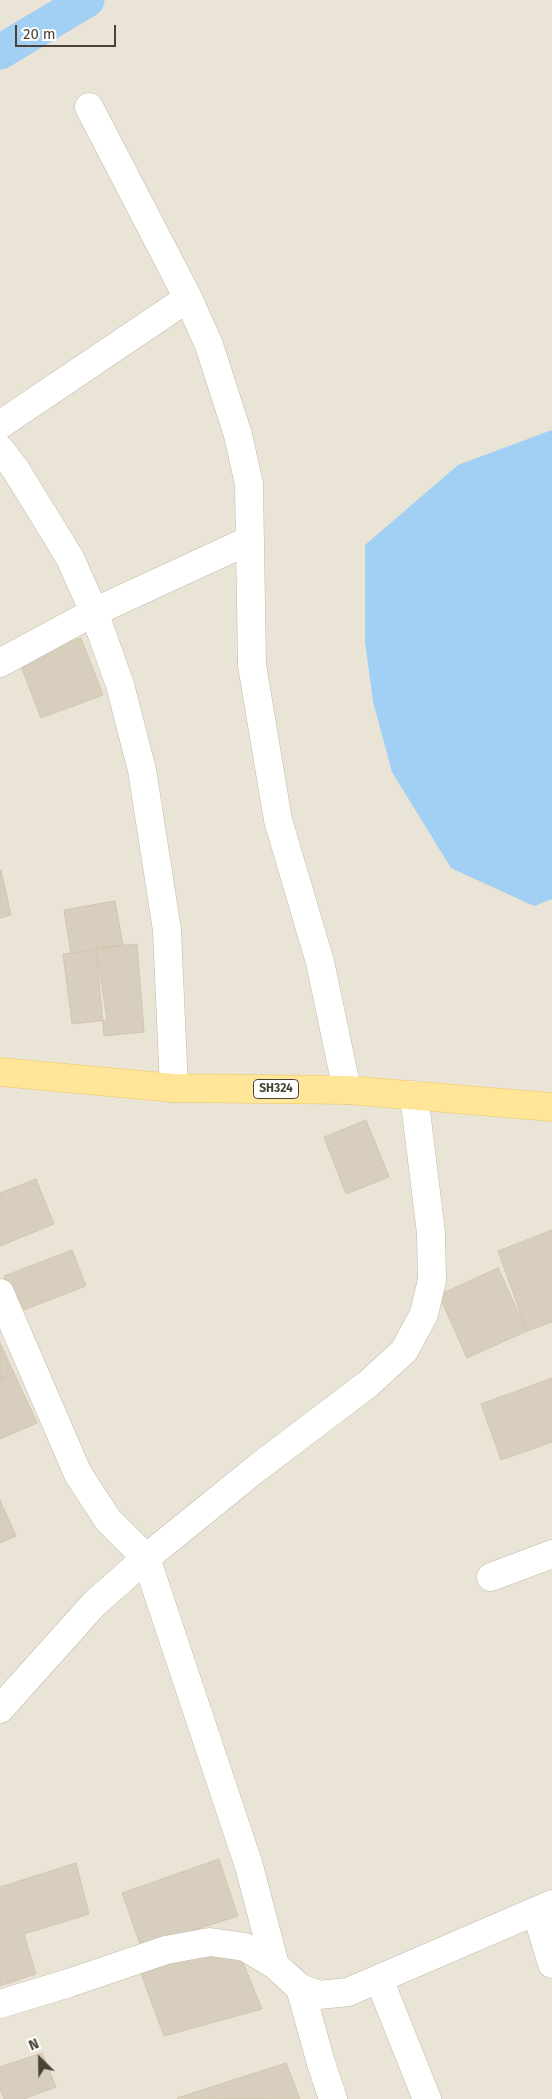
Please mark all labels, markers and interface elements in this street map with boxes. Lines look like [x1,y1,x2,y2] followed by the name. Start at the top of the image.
[18,15,119,47] scale bar
[23,25,56,43] text: 20 m
[254,1080,298,1098] road number: SH324
[15,2034,65,2084] north arrow
[26,2035,42,2054] text: N

